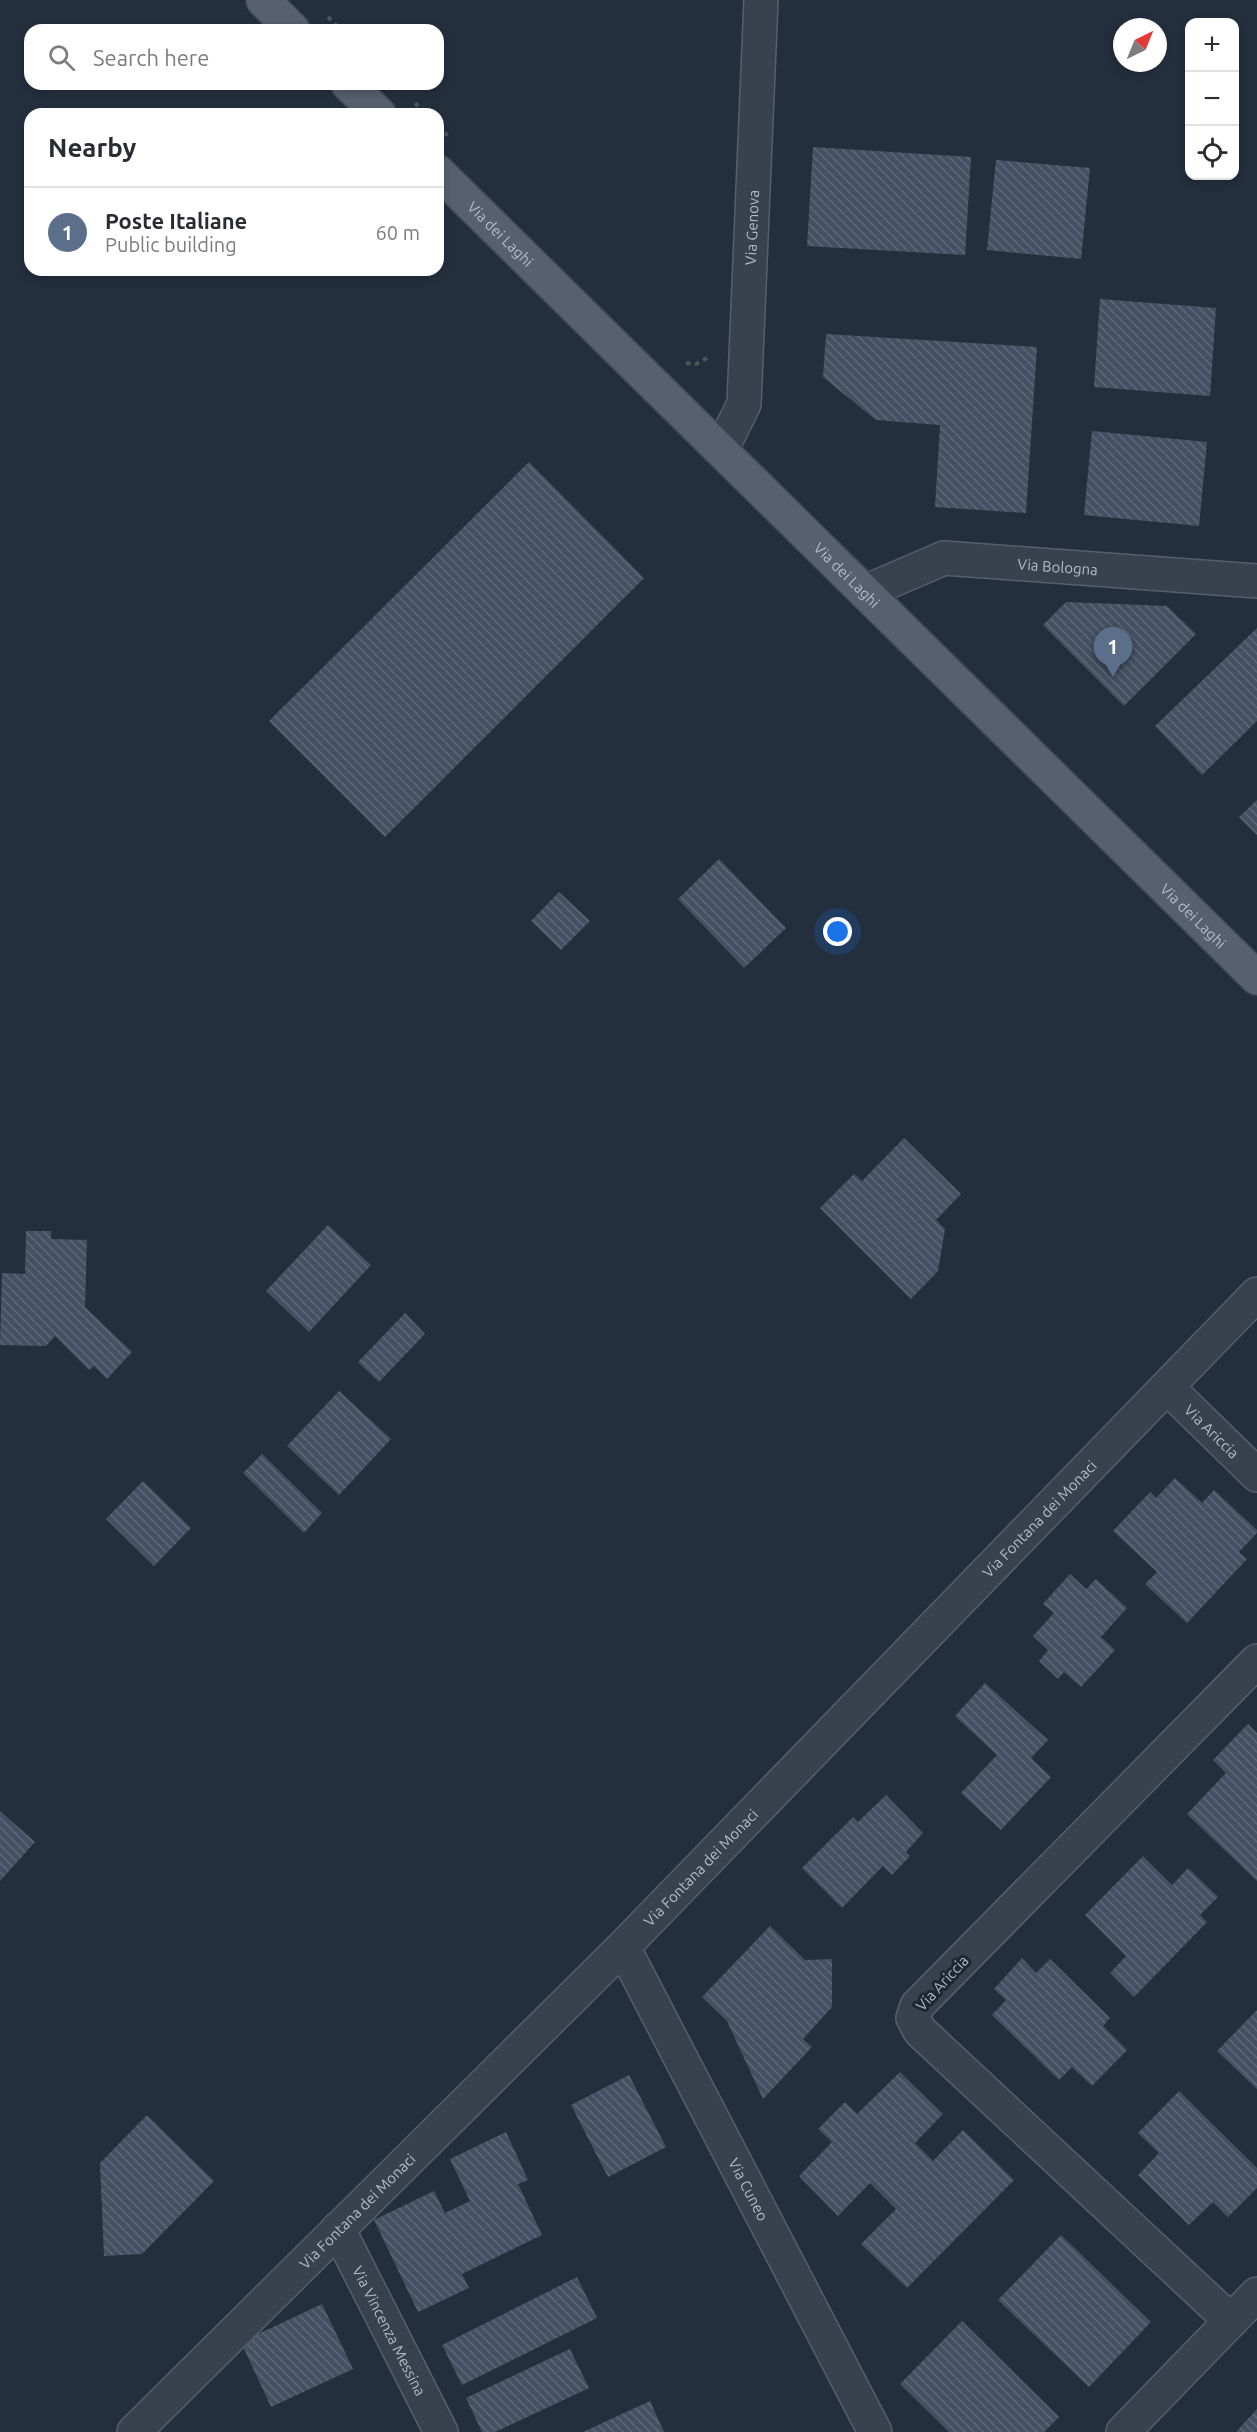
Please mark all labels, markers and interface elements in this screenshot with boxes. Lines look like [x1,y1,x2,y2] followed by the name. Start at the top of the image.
[1113,18,1167,72] north arrow
[1185,18,1239,180] map controls
[1185,18,1239,72] button: +
[24,24,444,90] search box
[45,41,78,74] icon: search
[93,45,209,70] text: Search here
[1185,72,1239,126] button: −
[1185,126,1239,180] button: locate
[48,133,136,162] text: Nearby
[741,190,762,266] street label: Via Genova
[464,198,537,270] street label: Via dei Laghi
[105,208,247,233] text: Poste Italiane
[62,221,73,244] text: 1
[376,221,420,244] text: 60 m
[105,233,237,256] text: Public building
[811,539,883,611] street label: Via dei Laghi
[1017,555,1099,578] street label: Via Bologna
[1094,628,1132,677] pin: 1
[1157,880,1230,951] street label: Via dei Laghi
[823,917,852,946] your location
[1181,1401,1243,1461] street label: Via Ariccia
[979,1456,1100,1580] street label: Via Fontana dei Monaci
[640,1805,761,1929] street label: Via Fontana dei Monaci
[912,1952,972,2014] street label: Via Ariccia
[295,2150,418,2272] street label: Via Fontana dei Monaci
[726,2155,772,2223] street label: Via Cuneo
[350,2263,430,2398] street label: Via Vincenza Messina

